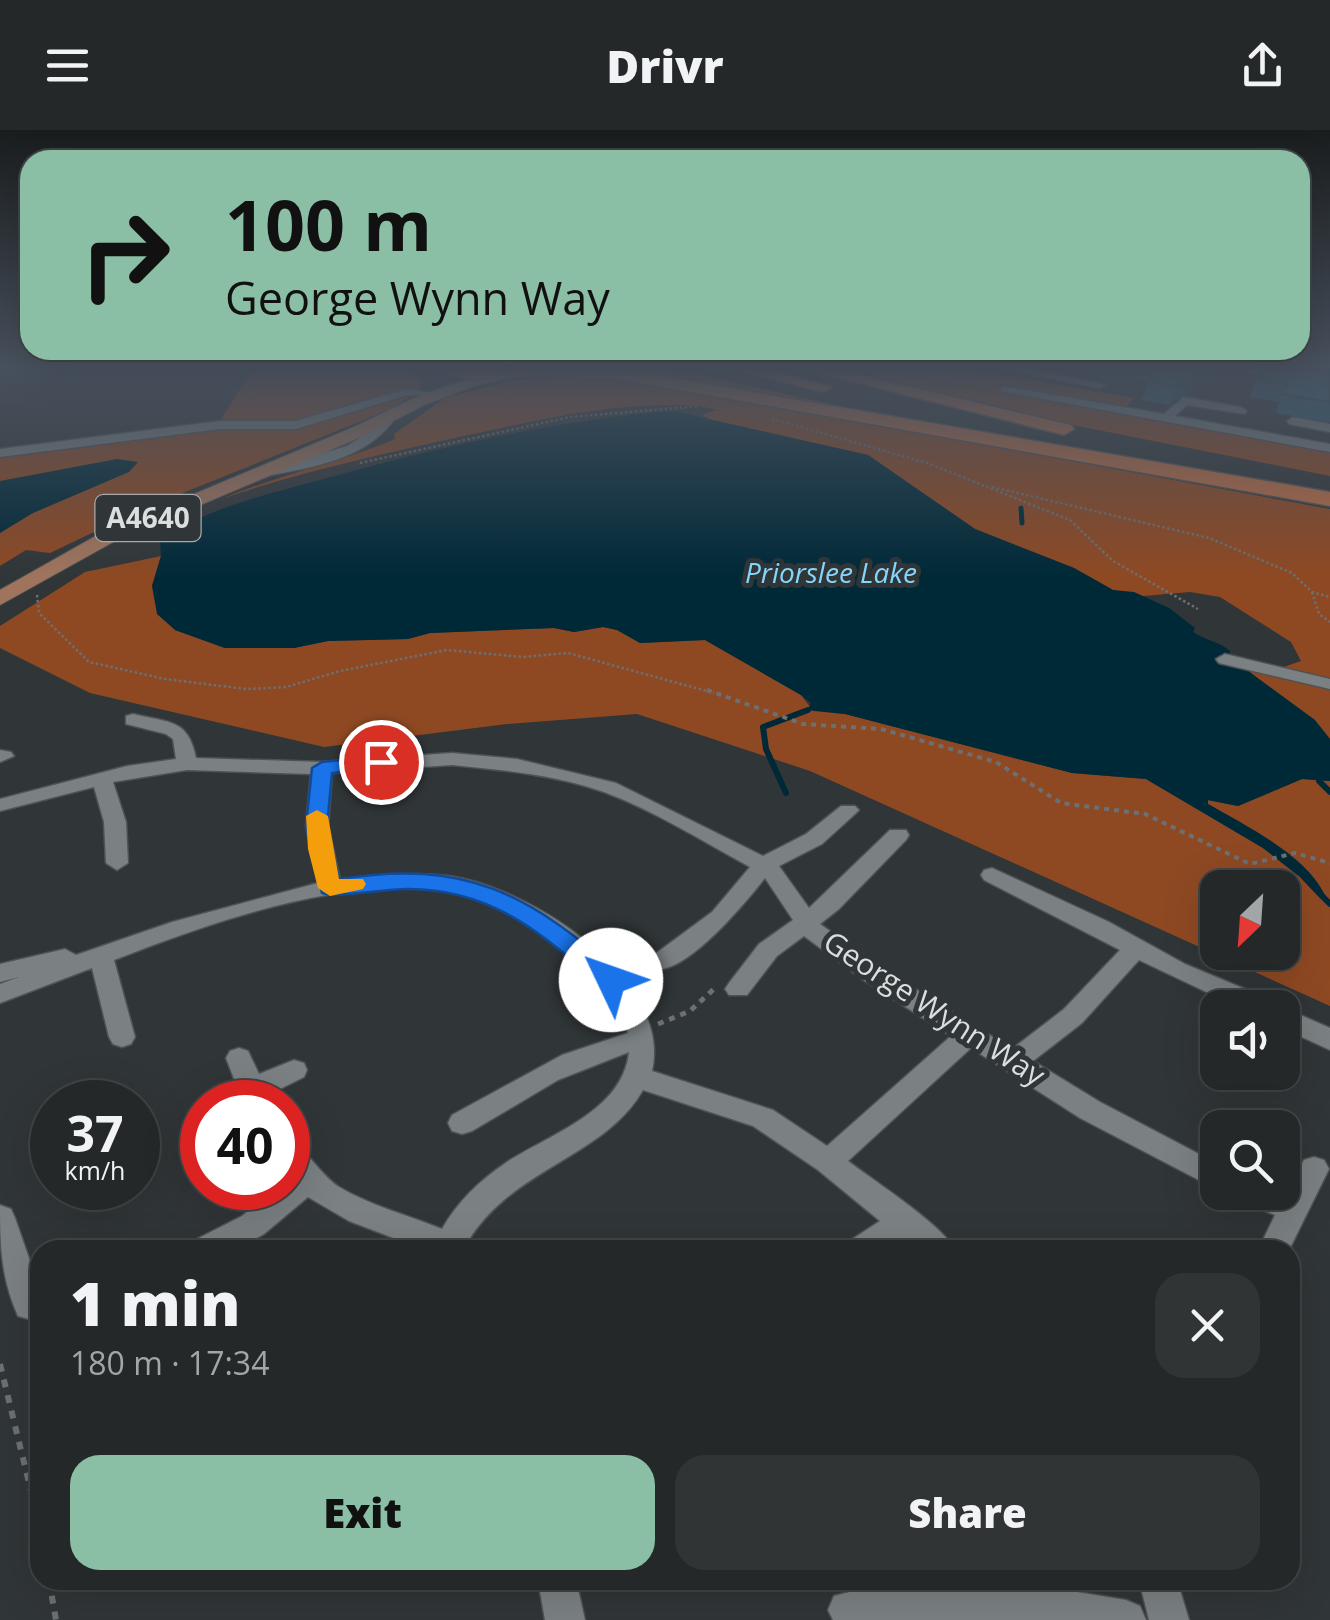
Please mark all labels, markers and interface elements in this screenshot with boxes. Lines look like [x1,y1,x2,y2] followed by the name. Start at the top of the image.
[606,35,724,96] text: Drivr
[40,38,95,93] icon: menu
[1235,38,1290,93] icon: share
[225,176,432,272] text: 100 m
[60,190,190,320] icon: right
[225,267,610,328] text: George Wynn Way
[96,495,200,541] road number: A4640
[745,553,917,591] water label: Priorslee Lake
[339,720,424,805] pin
[354,735,409,790] icon: arrive
[1200,870,1300,970] north arrow
[1200,870,1300,1210] map controls
[816,921,1054,1095] street label: George Wynn Way
[559,928,663,1032] position arrow
[1200,990,1300,1090] button: sound
[180,1080,310,1210] speed limit sign: 40
[66,1099,124,1167] text: 37
[1200,1110,1300,1210] button: search
[65,1153,125,1187] text: km/h
[70,1262,240,1344] text: 1 min
[1155,1273,1260,1378] button: close
[70,1341,269,1384] text: 180 m · 17:34
[70,1455,655,1570] button: Exit
[675,1455,1260,1570] button: Share

